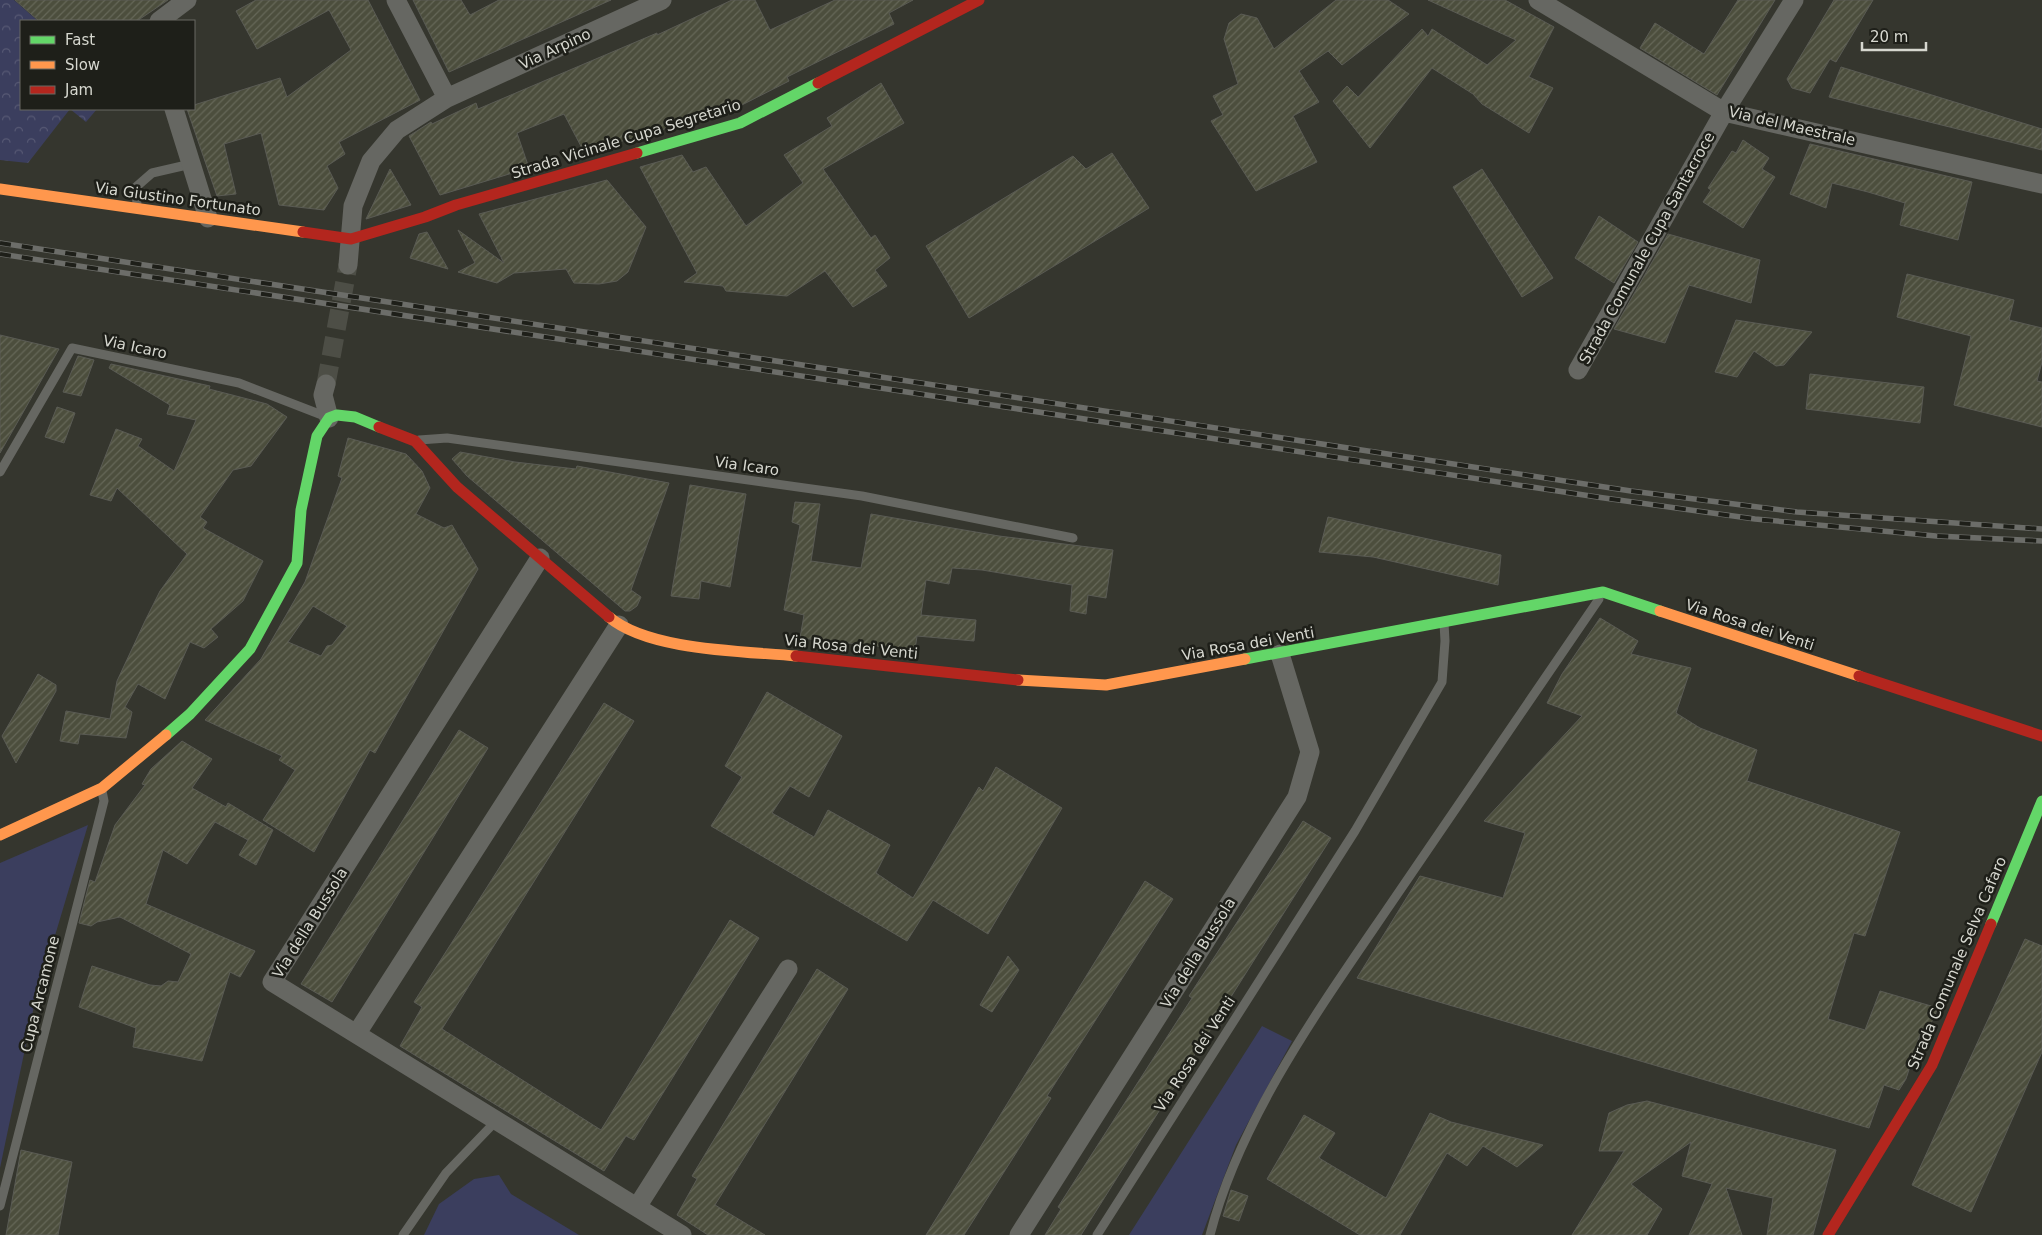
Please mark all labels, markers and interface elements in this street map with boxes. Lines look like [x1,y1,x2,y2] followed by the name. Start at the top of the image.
[20,20,195,110] legend
[1862,20,1926,52] scale bar
[516,25,594,73] street label: Via Arpino
[1870,28,1908,46] text: 20 m
[65,31,95,49] text: Fast
[65,56,100,74] text: Slow
[64,81,93,99] text: Jam
[509,95,743,183] street label: Strada Vicinale Cupa Segretario
[1727,103,1857,149] street label: Via del Maestrale
[1576,129,1718,367] street label: Strada Comunale Cupa Santacroce
[94,178,262,220] street label: Via Giustino Fortunato
[101,331,169,363] street label: Via Icaro
[714,453,780,479] street label: Via Icaro
[1683,596,1817,654] street label: Via Rosa dei Venti
[1180,623,1316,665] street label: Via Rosa dei Venti
[783,631,919,663] street label: Via Rosa dei Venti
[1904,854,2010,1072] street label: Strada Comunale Selva Cafaro
[269,864,351,982] street label: Via della Bussola
[1157,894,1239,1012] street label: Via della Bussola
[17,934,63,1054] street label: Cupa Arcamone
[1151,993,1239,1115] street label: Via Rosa dei Venti

